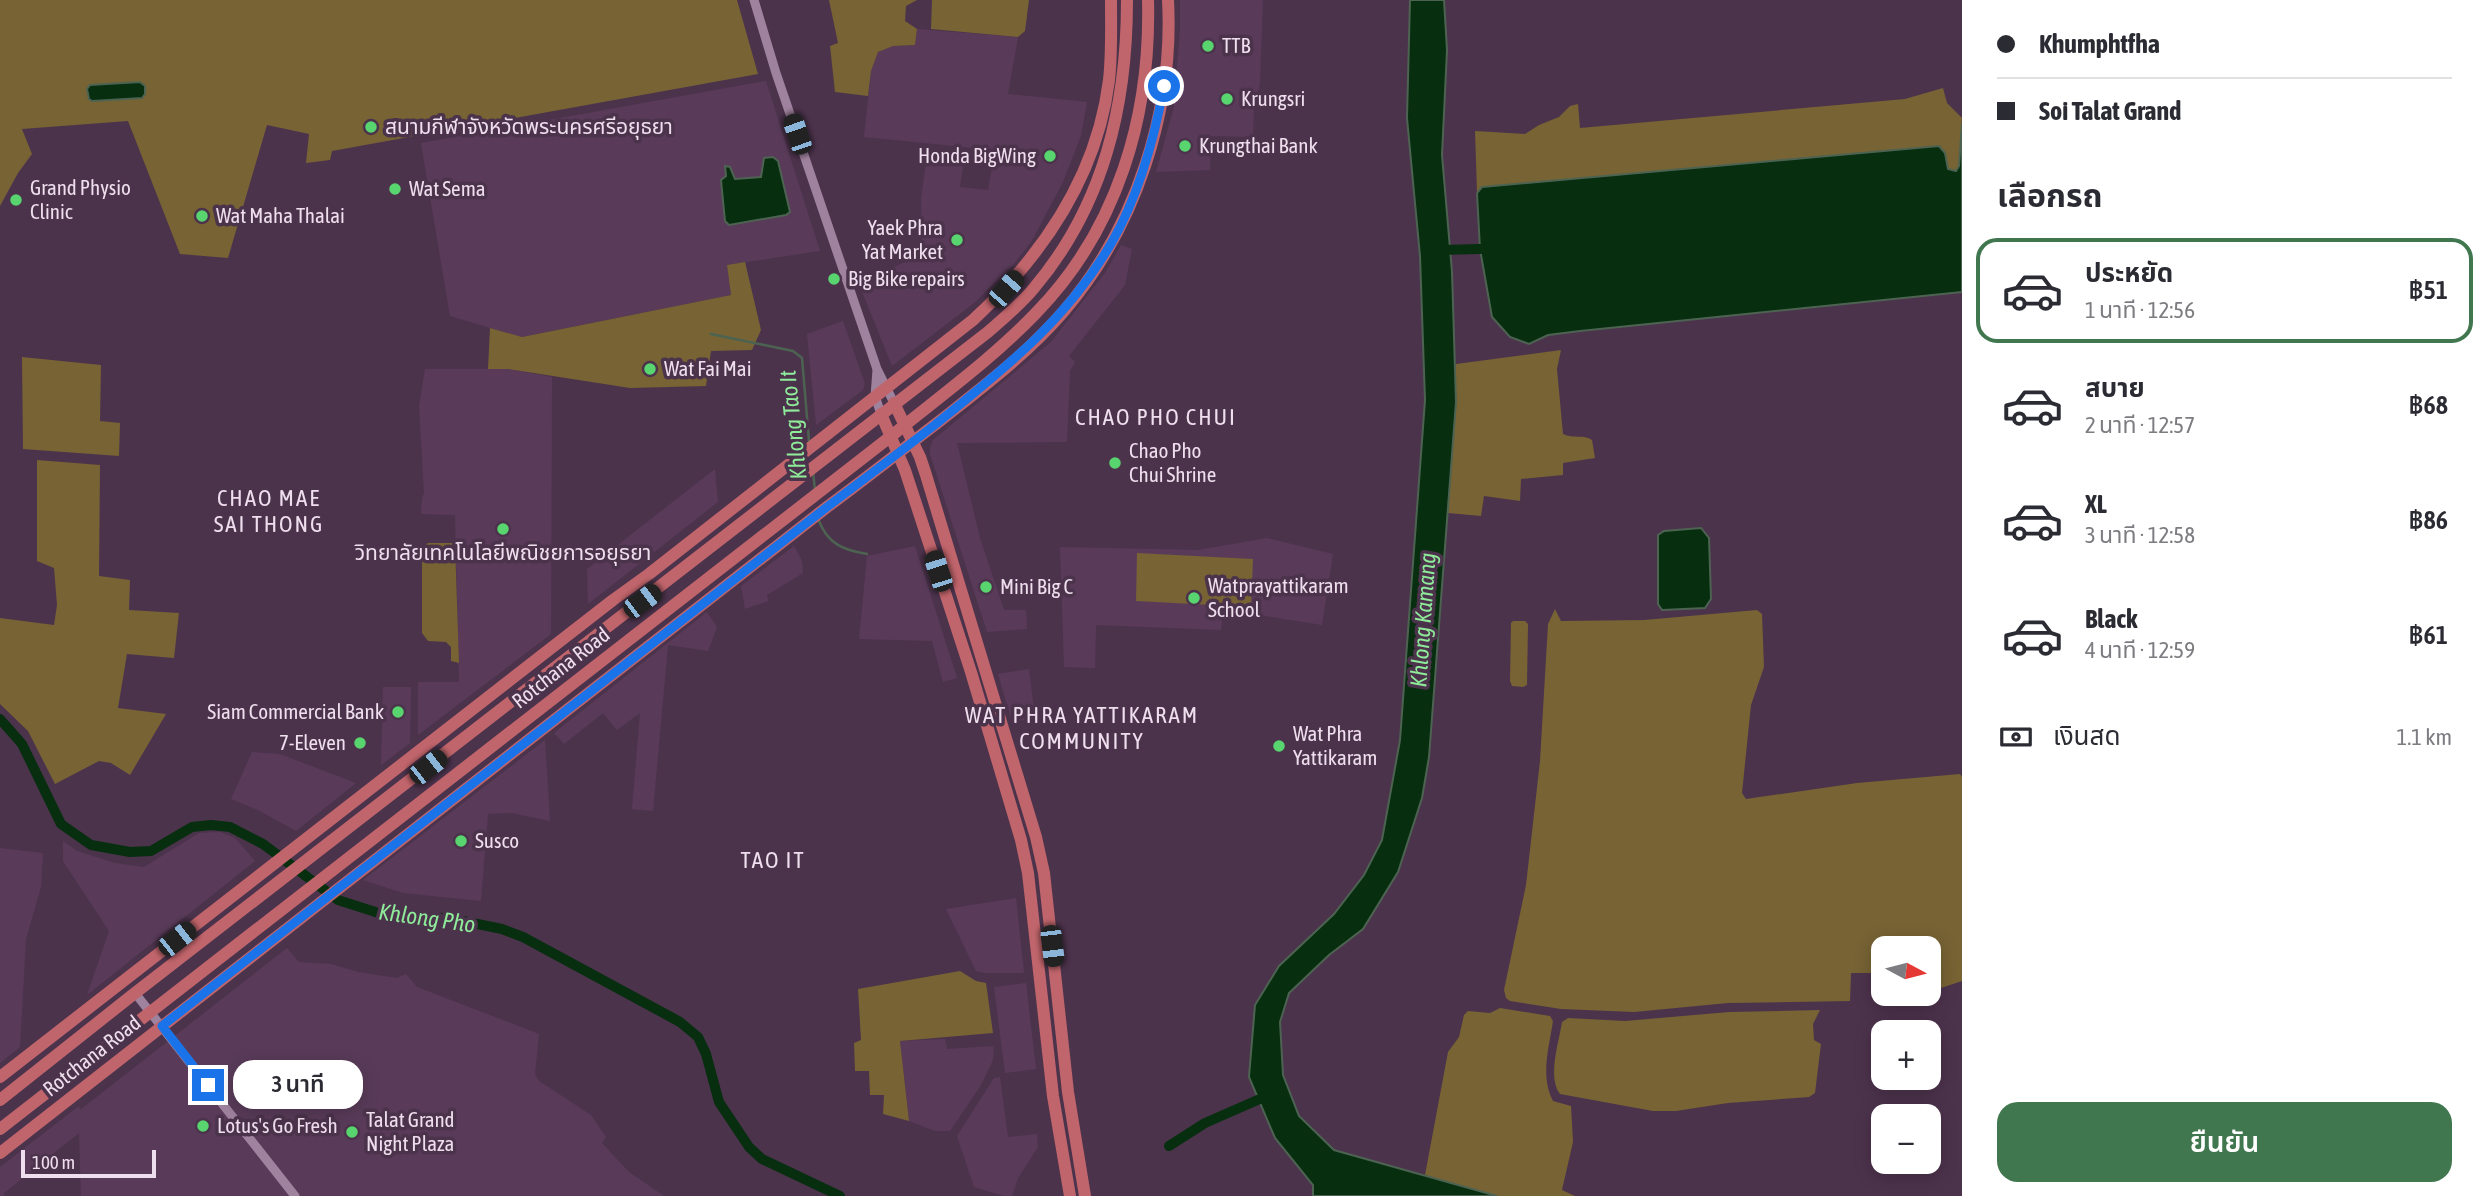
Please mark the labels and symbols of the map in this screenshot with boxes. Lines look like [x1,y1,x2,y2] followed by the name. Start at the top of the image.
[1222,33,1250,57] place label: TTB
[1200,38,1216,54] marker: TTB
[1148,70,1180,102] route start
[1241,86,1305,110] place label: Krungsri
[1219,91,1235,107] marker: Krungsri
[781,111,814,157] car
[385,114,673,140] place label: สนามกีฬาจังหวัดพระนครศรีอยุธยา
[363,119,379,135] marker: สนามกีฬาจังหวัดพระนครศรีอยุธยา
[1199,133,1318,157] place label: Krungthai Bank
[1177,138,1193,154] marker: Krungthai Bank
[918,143,1036,167] place label: Honda BigWing
[1042,148,1058,164] marker: Honda BigWing
[30,175,131,223] place label: Grand Physio Clinic
[409,176,486,200] place label: Wat Sema
[387,181,403,197] marker: Wat Sema
[8,192,24,208] marker: Grand Physio Clinic
[216,203,345,227] place label: Wat Maha Thalai
[194,208,210,224] marker: Wat Maha Thalai
[862,215,943,263] place label: Yaek Phra Yat Market
[949,232,965,248] marker: Yaek Phra Yat Market
[848,266,965,290] place label: Big Bike repairs
[985,266,1028,312] car
[826,271,842,287] marker: Big Bike repairs
[664,356,751,380] place label: Wat Fai Mai
[642,361,658,377] marker: Wat Fai Mai
[774,369,812,481] water label: Khlong Tao It
[1075,404,1237,430] district label: CHAO PHO CHUI
[1129,438,1216,486] place label: Chao Pho Chui Shrine
[1107,455,1123,471] marker: Chao Pho Chui Shrine
[214,485,324,537] district label: CHAO MAE SAI THONG
[495,521,511,537] marker: วิทยาลัยเทคโนโลยีพณิชยการอยุธยา
[354,540,651,566] place label: วิทยาลัยเทคโนโลยีพณิชยการอยุธยา
[922,548,955,594] car
[1405,552,1441,688] water label: Khlong Kamang
[1208,573,1349,621] place label: Watprayattikaram School
[1000,574,1073,598] place label: Mini Big C
[978,579,994,595] marker: Mini Big C
[619,580,666,622] car
[1186,590,1202,606] marker: Watprayattikaram School
[507,622,614,713] street label: Rotchana Road
[207,699,384,723] place label: Siam Commercial Bank
[965,702,1199,754] district label: WAT PHRA YATTIKARAM COMMUNITY
[390,704,406,720] marker: Siam Commercial Bank
[1293,721,1377,769] place label: Wat Phra Yattikaram
[279,730,346,754] place label: 7-Eleven
[352,735,368,751] marker: 7-Eleven
[1271,738,1287,754] marker: Wat Phra Yattikaram
[405,746,452,788] car
[475,828,519,852] place label: Susco
[453,833,469,849] marker: Susco
[741,847,806,873] district label: TAO IT
[377,898,477,938] water label: Khlong Pho
[154,918,201,960] car
[1040,924,1065,968] car
[1871,936,1941,1006] north arrow
[38,1010,145,1101] street label: Rotchana Road
[232,1060,362,1110] callout: 3 นาที
[192,1069,224,1101] route end
[366,1107,455,1155] place label: Talat Grand Night Plaza
[217,1113,338,1137] place label: Lotus's Go Fresh
[195,1118,211,1134] marker: Lotus's Go Fresh
[344,1124,360,1140] marker: Talat Grand Night Plaza
[21,1147,156,1179] scale bar

